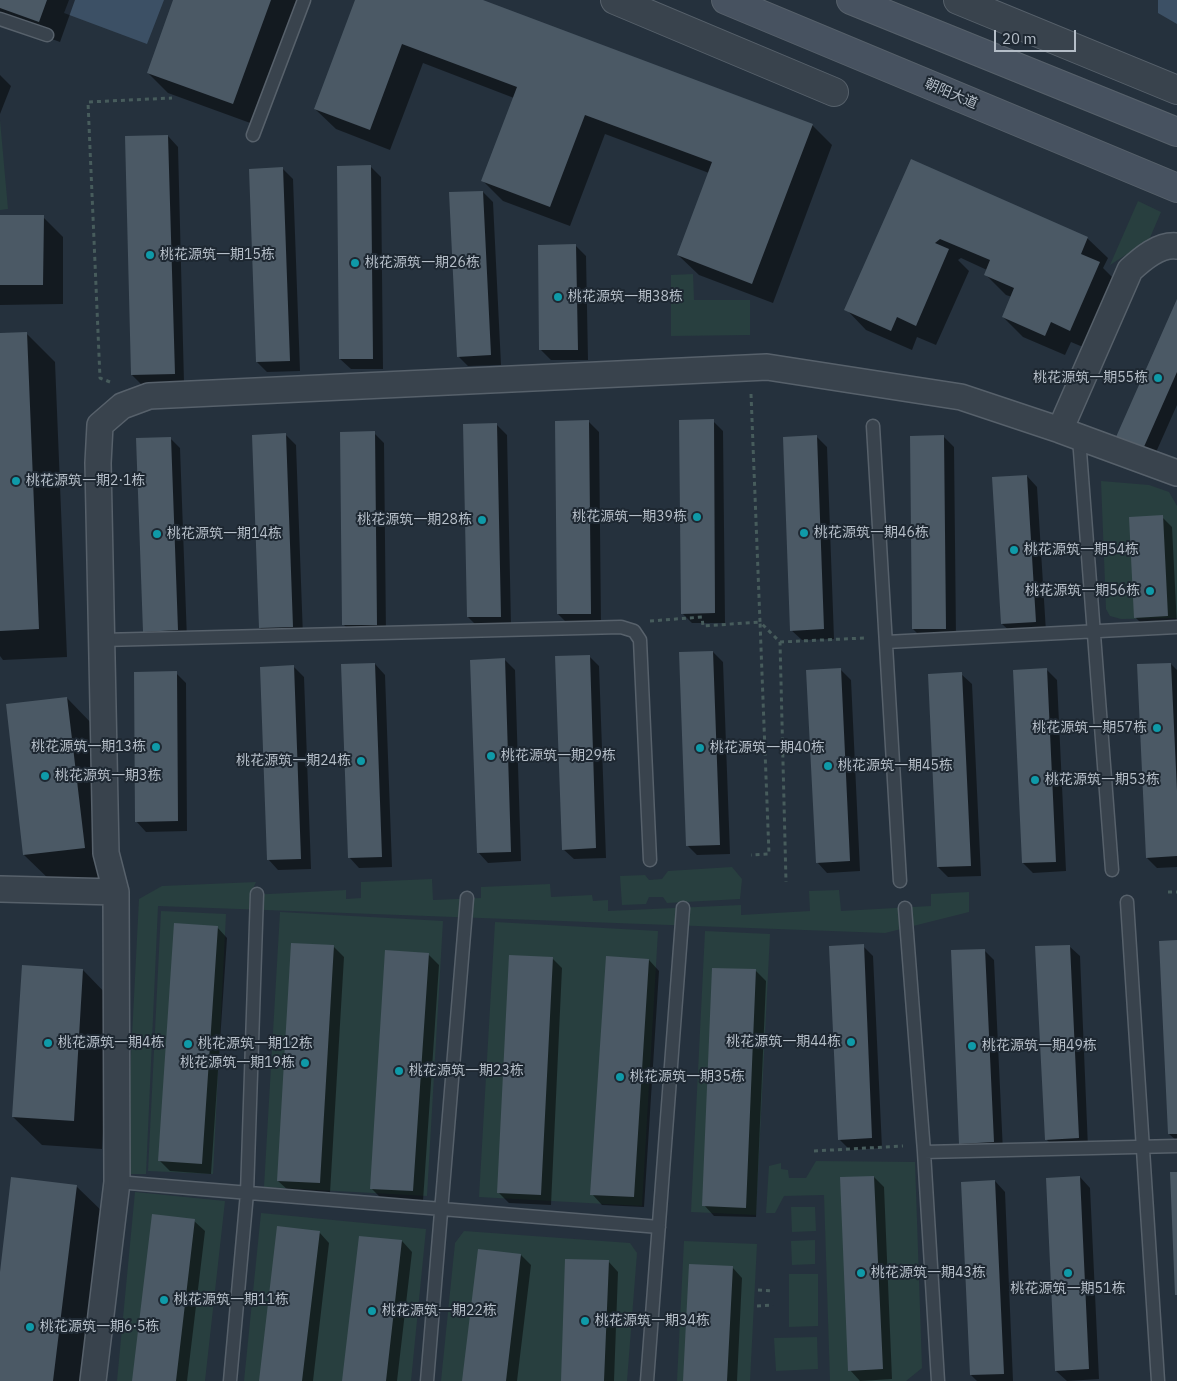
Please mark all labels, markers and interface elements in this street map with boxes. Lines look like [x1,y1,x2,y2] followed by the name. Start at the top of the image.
[997,20,1080,52] scale bar
[1002,29,1037,48] text: 20 m
[922,75,980,113] street label: 朝阳大道
[160,247,275,263] place label: 桃花源筑一期15栋
[144,249,156,261] marker: 桃花源筑一期15栋
[365,255,480,271] place label: 桃花源筑一期26栋
[349,257,361,269] marker: 桃花源筑一期26栋
[568,289,683,305] place label: 桃花源筑一期38栋
[552,291,564,303] marker: 桃花源筑一期38栋
[1033,370,1148,386] place label: 桃花源筑一期55栋
[1152,372,1164,384] marker: 桃花源筑一期55栋
[26,473,145,489] place label: 桃花源筑一期2·1栋
[10,475,22,487] marker: 桃花源筑一期2·1栋
[572,509,687,525] place label: 桃花源筑一期39栋
[691,511,703,523] marker: 桃花源筑一期39栋
[357,512,472,528] place label: 桃花源筑一期28栋
[476,514,488,526] marker: 桃花源筑一期28栋
[814,525,929,541] place label: 桃花源筑一期46栋
[167,526,282,542] place label: 桃花源筑一期14栋
[798,527,810,539] marker: 桃花源筑一期46栋
[151,528,163,540] marker: 桃花源筑一期14栋
[1024,542,1139,558] place label: 桃花源筑一期54栋
[1008,544,1020,556] marker: 桃花源筑一期54栋
[1025,583,1140,599] place label: 桃花源筑一期56栋
[1144,585,1156,597] marker: 桃花源筑一期56栋
[1032,720,1147,736] place label: 桃花源筑一期57栋
[1151,722,1163,734] marker: 桃花源筑一期57栋
[31,739,146,755] place label: 桃花源筑一期13栋
[710,740,825,756] place label: 桃花源筑一期40栋
[150,741,162,753] marker: 桃花源筑一期13栋
[694,742,706,754] marker: 桃花源筑一期40栋
[501,748,616,764] place label: 桃花源筑一期29栋
[485,750,497,762] marker: 桃花源筑一期29栋
[236,753,351,769] place label: 桃花源筑一期24栋
[355,755,367,767] marker: 桃花源筑一期24栋
[838,758,953,774] place label: 桃花源筑一期45栋
[822,760,834,772] marker: 桃花源筑一期45栋
[55,768,161,784] place label: 桃花源筑一期3栋
[39,770,51,782] marker: 桃花源筑一期3栋
[1045,772,1160,788] place label: 桃花源筑一期53栋
[1029,774,1041,786] marker: 桃花源筑一期53栋
[726,1034,841,1050] place label: 桃花源筑一期44栋
[58,1035,164,1051] place label: 桃花源筑一期4栋
[198,1036,313,1052] place label: 桃花源筑一期12栋
[845,1036,857,1048] marker: 桃花源筑一期44栋
[42,1037,54,1049] marker: 桃花源筑一期4栋
[182,1038,194,1050] marker: 桃花源筑一期12栋
[982,1038,1097,1054] place label: 桃花源筑一期49栋
[966,1040,978,1052] marker: 桃花源筑一期49栋
[180,1055,295,1071] place label: 桃花源筑一期19栋
[299,1057,311,1069] marker: 桃花源筑一期19栋
[409,1063,524,1079] place label: 桃花源筑一期23栋
[393,1065,405,1077] marker: 桃花源筑一期23栋
[630,1069,745,1085] place label: 桃花源筑一期35栋
[614,1071,626,1083] marker: 桃花源筑一期35栋
[871,1265,986,1281] place label: 桃花源筑一期43栋
[855,1267,867,1279] marker: 桃花源筑一期43栋
[1062,1267,1074,1279] marker: 桃花源筑一期51栋
[1011,1281,1125,1297] place label: 桃花源筑一期51栋
[174,1292,289,1308] place label: 桃花源筑一期11栋
[158,1294,170,1306] marker: 桃花源筑一期11栋
[382,1303,497,1319] place label: 桃花源筑一期22栋
[366,1305,378,1317] marker: 桃花源筑一期22栋
[595,1313,710,1329] place label: 桃花源筑一期34栋
[579,1315,591,1327] marker: 桃花源筑一期34栋
[40,1319,159,1335] place label: 桃花源筑一期6·5栋
[24,1321,36,1333] marker: 桃花源筑一期6·5栋

